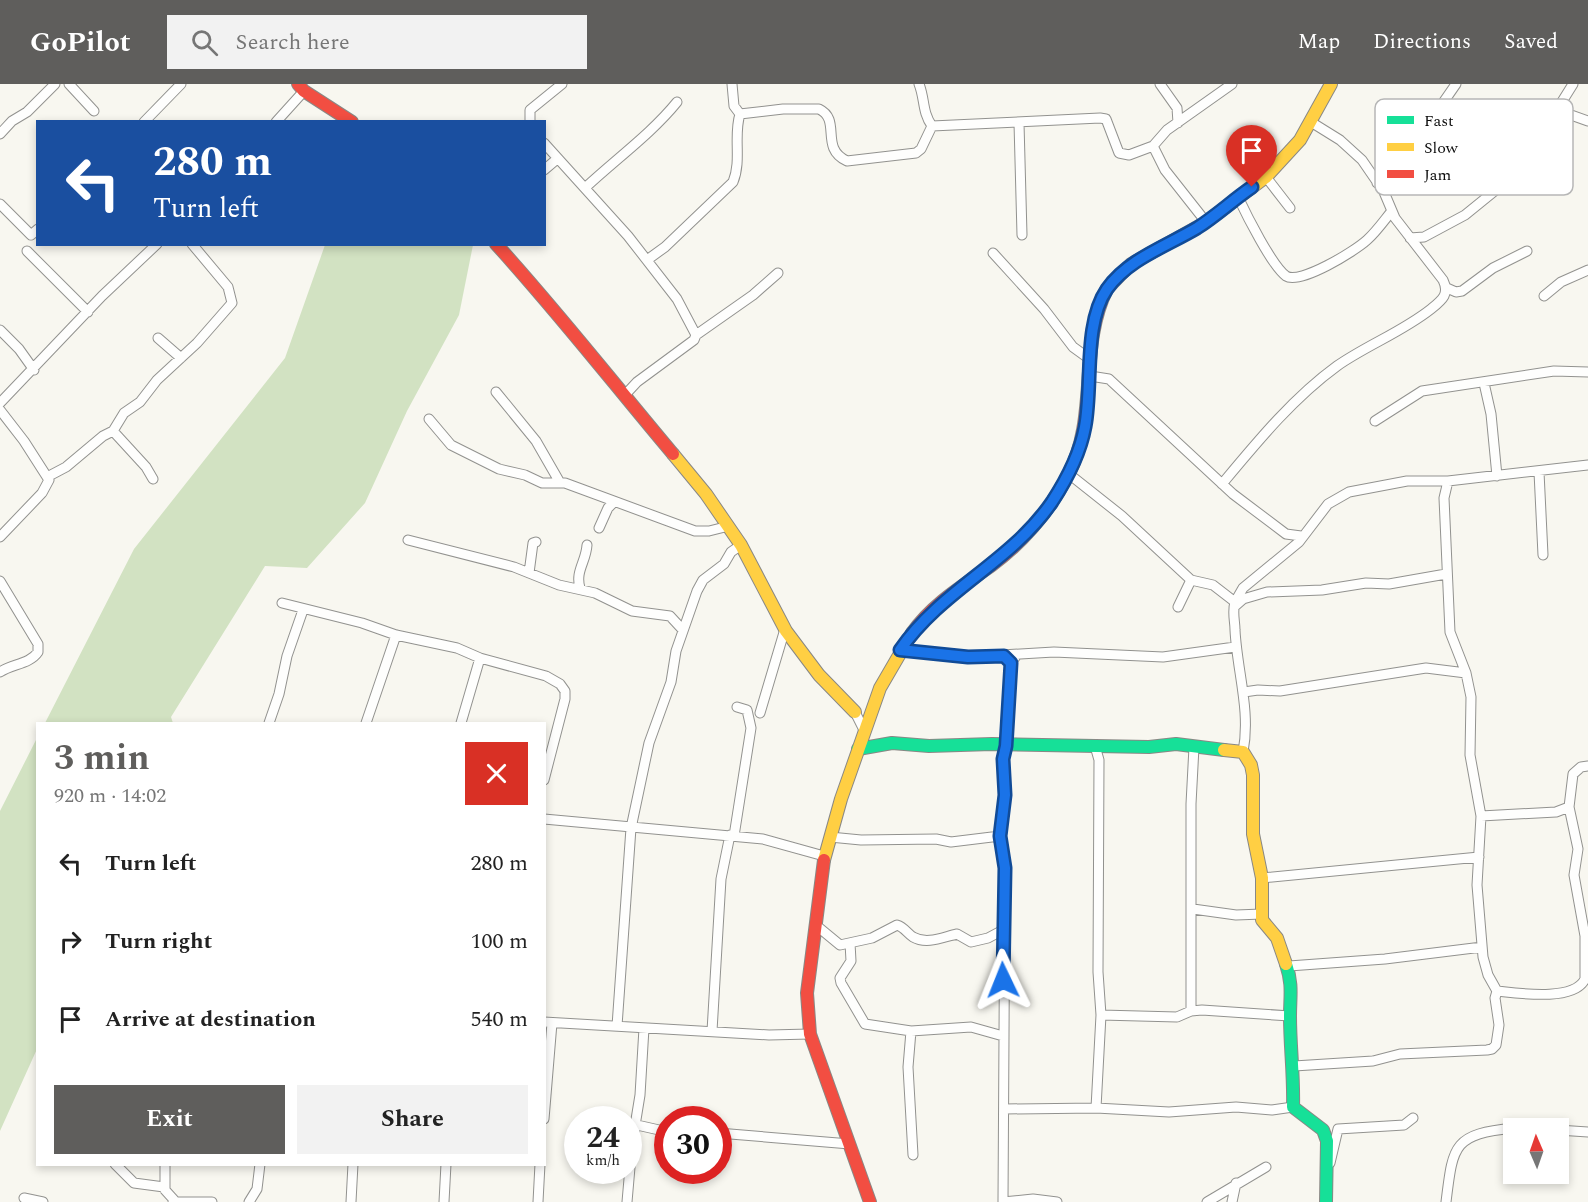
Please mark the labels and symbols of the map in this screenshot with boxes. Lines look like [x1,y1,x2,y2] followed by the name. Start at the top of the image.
[1375,99,1573,195] legend
[1424,109,1454,133] text: Fast
[1226,125,1277,187] pin
[1424,136,1459,160] text: Slow
[1424,163,1452,187] text: Jam
[971,948,1035,1012] position arrow
[654,1106,732,1184] speed limit sign: 30
[1503,1118,1569,1184] north arrow

